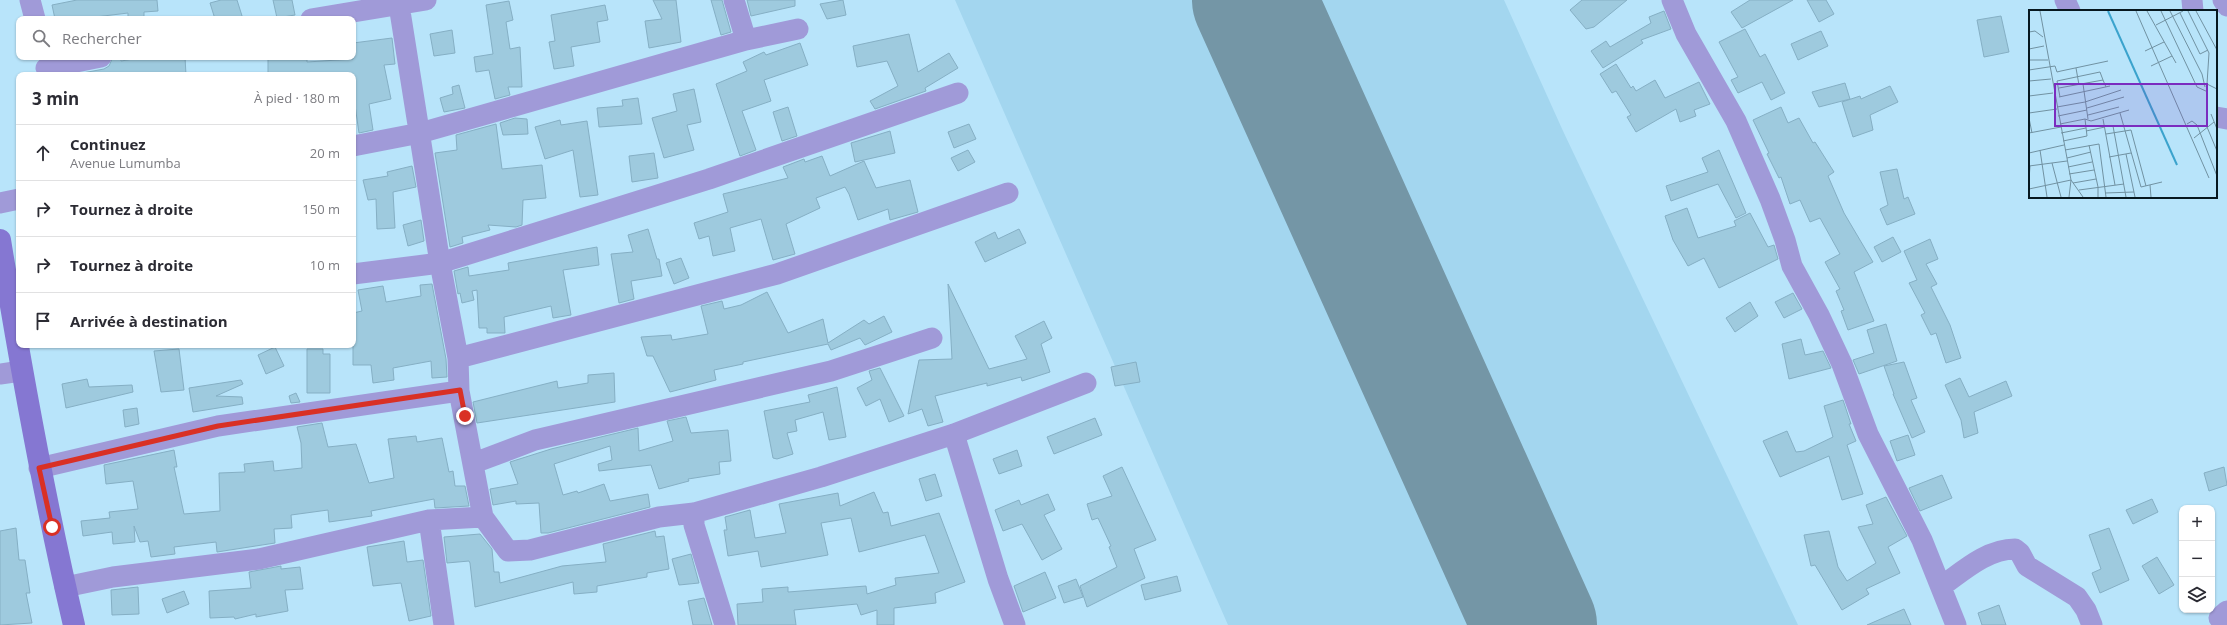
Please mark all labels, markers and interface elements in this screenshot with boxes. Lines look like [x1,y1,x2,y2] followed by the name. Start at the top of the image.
[2029,10,2217,198] inset map
[16,16,356,60] search box
[30,27,52,49] icon: search
[62,28,142,48] text: Rechercher
[32,87,79,110] text: 3 min
[254,89,340,107] text: À pied · 180 m
[70,134,146,154] text: Continuez
[32,142,54,164] icon: ahead
[310,144,340,162] text: 20 m
[70,154,181,172] text: Avenue Lumumba
[32,198,54,220] icon: right
[70,199,193,219] text: Tournez à droite
[302,200,340,218] text: 150 m
[32,254,54,276] icon: right
[70,255,193,275] text: Tournez à droite
[310,256,340,274] text: 10 m
[32,310,54,332] icon: arrive
[70,311,228,331] text: Arrivée à destination
[456,407,474,425] route end
[2179,505,2215,613] map controls
[2179,505,2215,541] button: +
[43,518,61,536] route start
[2179,541,2215,577] button: −
[2179,577,2215,613] button: layers

